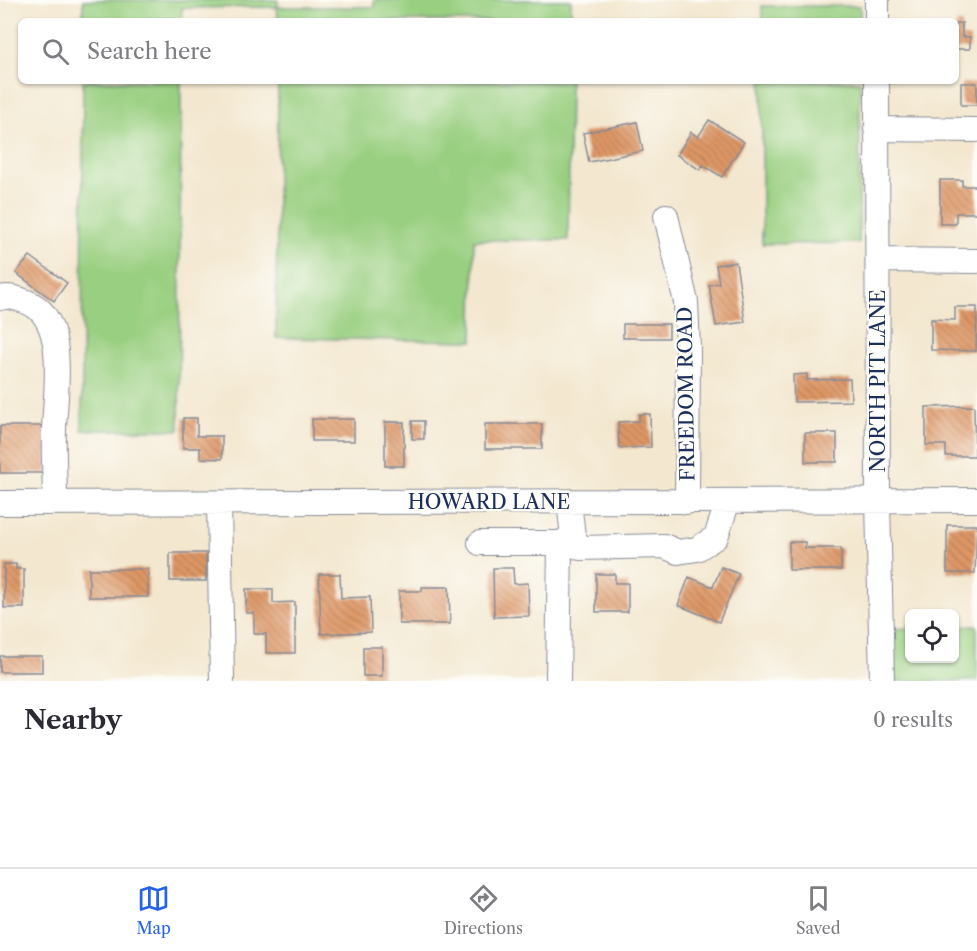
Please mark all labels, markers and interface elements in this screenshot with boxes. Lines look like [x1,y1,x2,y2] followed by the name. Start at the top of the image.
[18,18,959,84] search box
[39,35,72,68] icon: search
[87,38,212,65] text: Search here
[866,289,890,473] street label: NORTH PIT LANE
[672,306,700,482] street label: FREEDOM ROAD
[408,490,570,514] street label: HOWARD LANE
[905,609,959,663] map controls
[905,609,959,663] button: locate
[24,704,122,736] text: Nearby
[873,708,953,732] text: 0 results
[137,882,171,938] tab: Map
[444,882,523,938] tab: Directions
[796,882,840,938] tab: Saved

